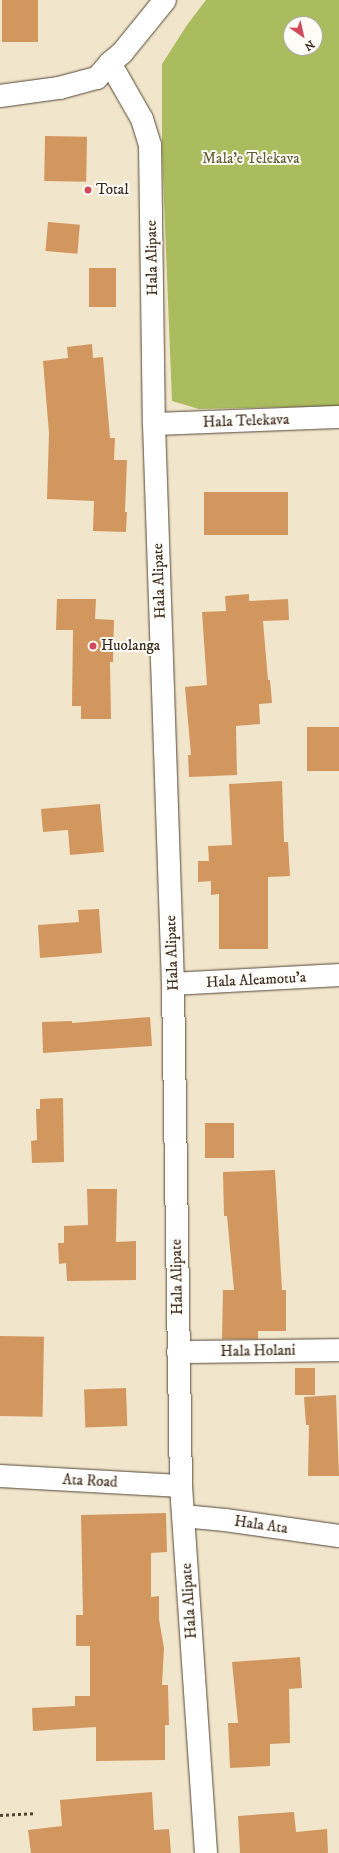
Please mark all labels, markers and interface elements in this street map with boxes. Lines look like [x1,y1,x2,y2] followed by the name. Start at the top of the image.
[283,16,323,56] north arrow
[301,37,317,53] text: N
[202,150,300,168] park label: Mala'e Telekava
[96,181,129,199] place label: Total
[83,185,93,195] marker: Total
[142,220,162,296] street label: Hala Alipate
[202,410,290,432] street label: Hala Telekava
[149,543,169,619] street label: Hala Alipate
[101,637,160,655] place label: Huolanga
[88,641,98,651] marker: Huolanga
[162,915,182,991] street label: Hala Alipate
[205,968,307,992] street label: Hala Aleamotu'a
[167,1239,187,1315] street label: Hala Alipate
[220,1341,296,1361] street label: Hala Holani
[62,1471,118,1491] street label: Ata Road
[233,1512,289,1538] street label: Hala Ata
[177,1563,201,1639] street label: Hala Alipate

